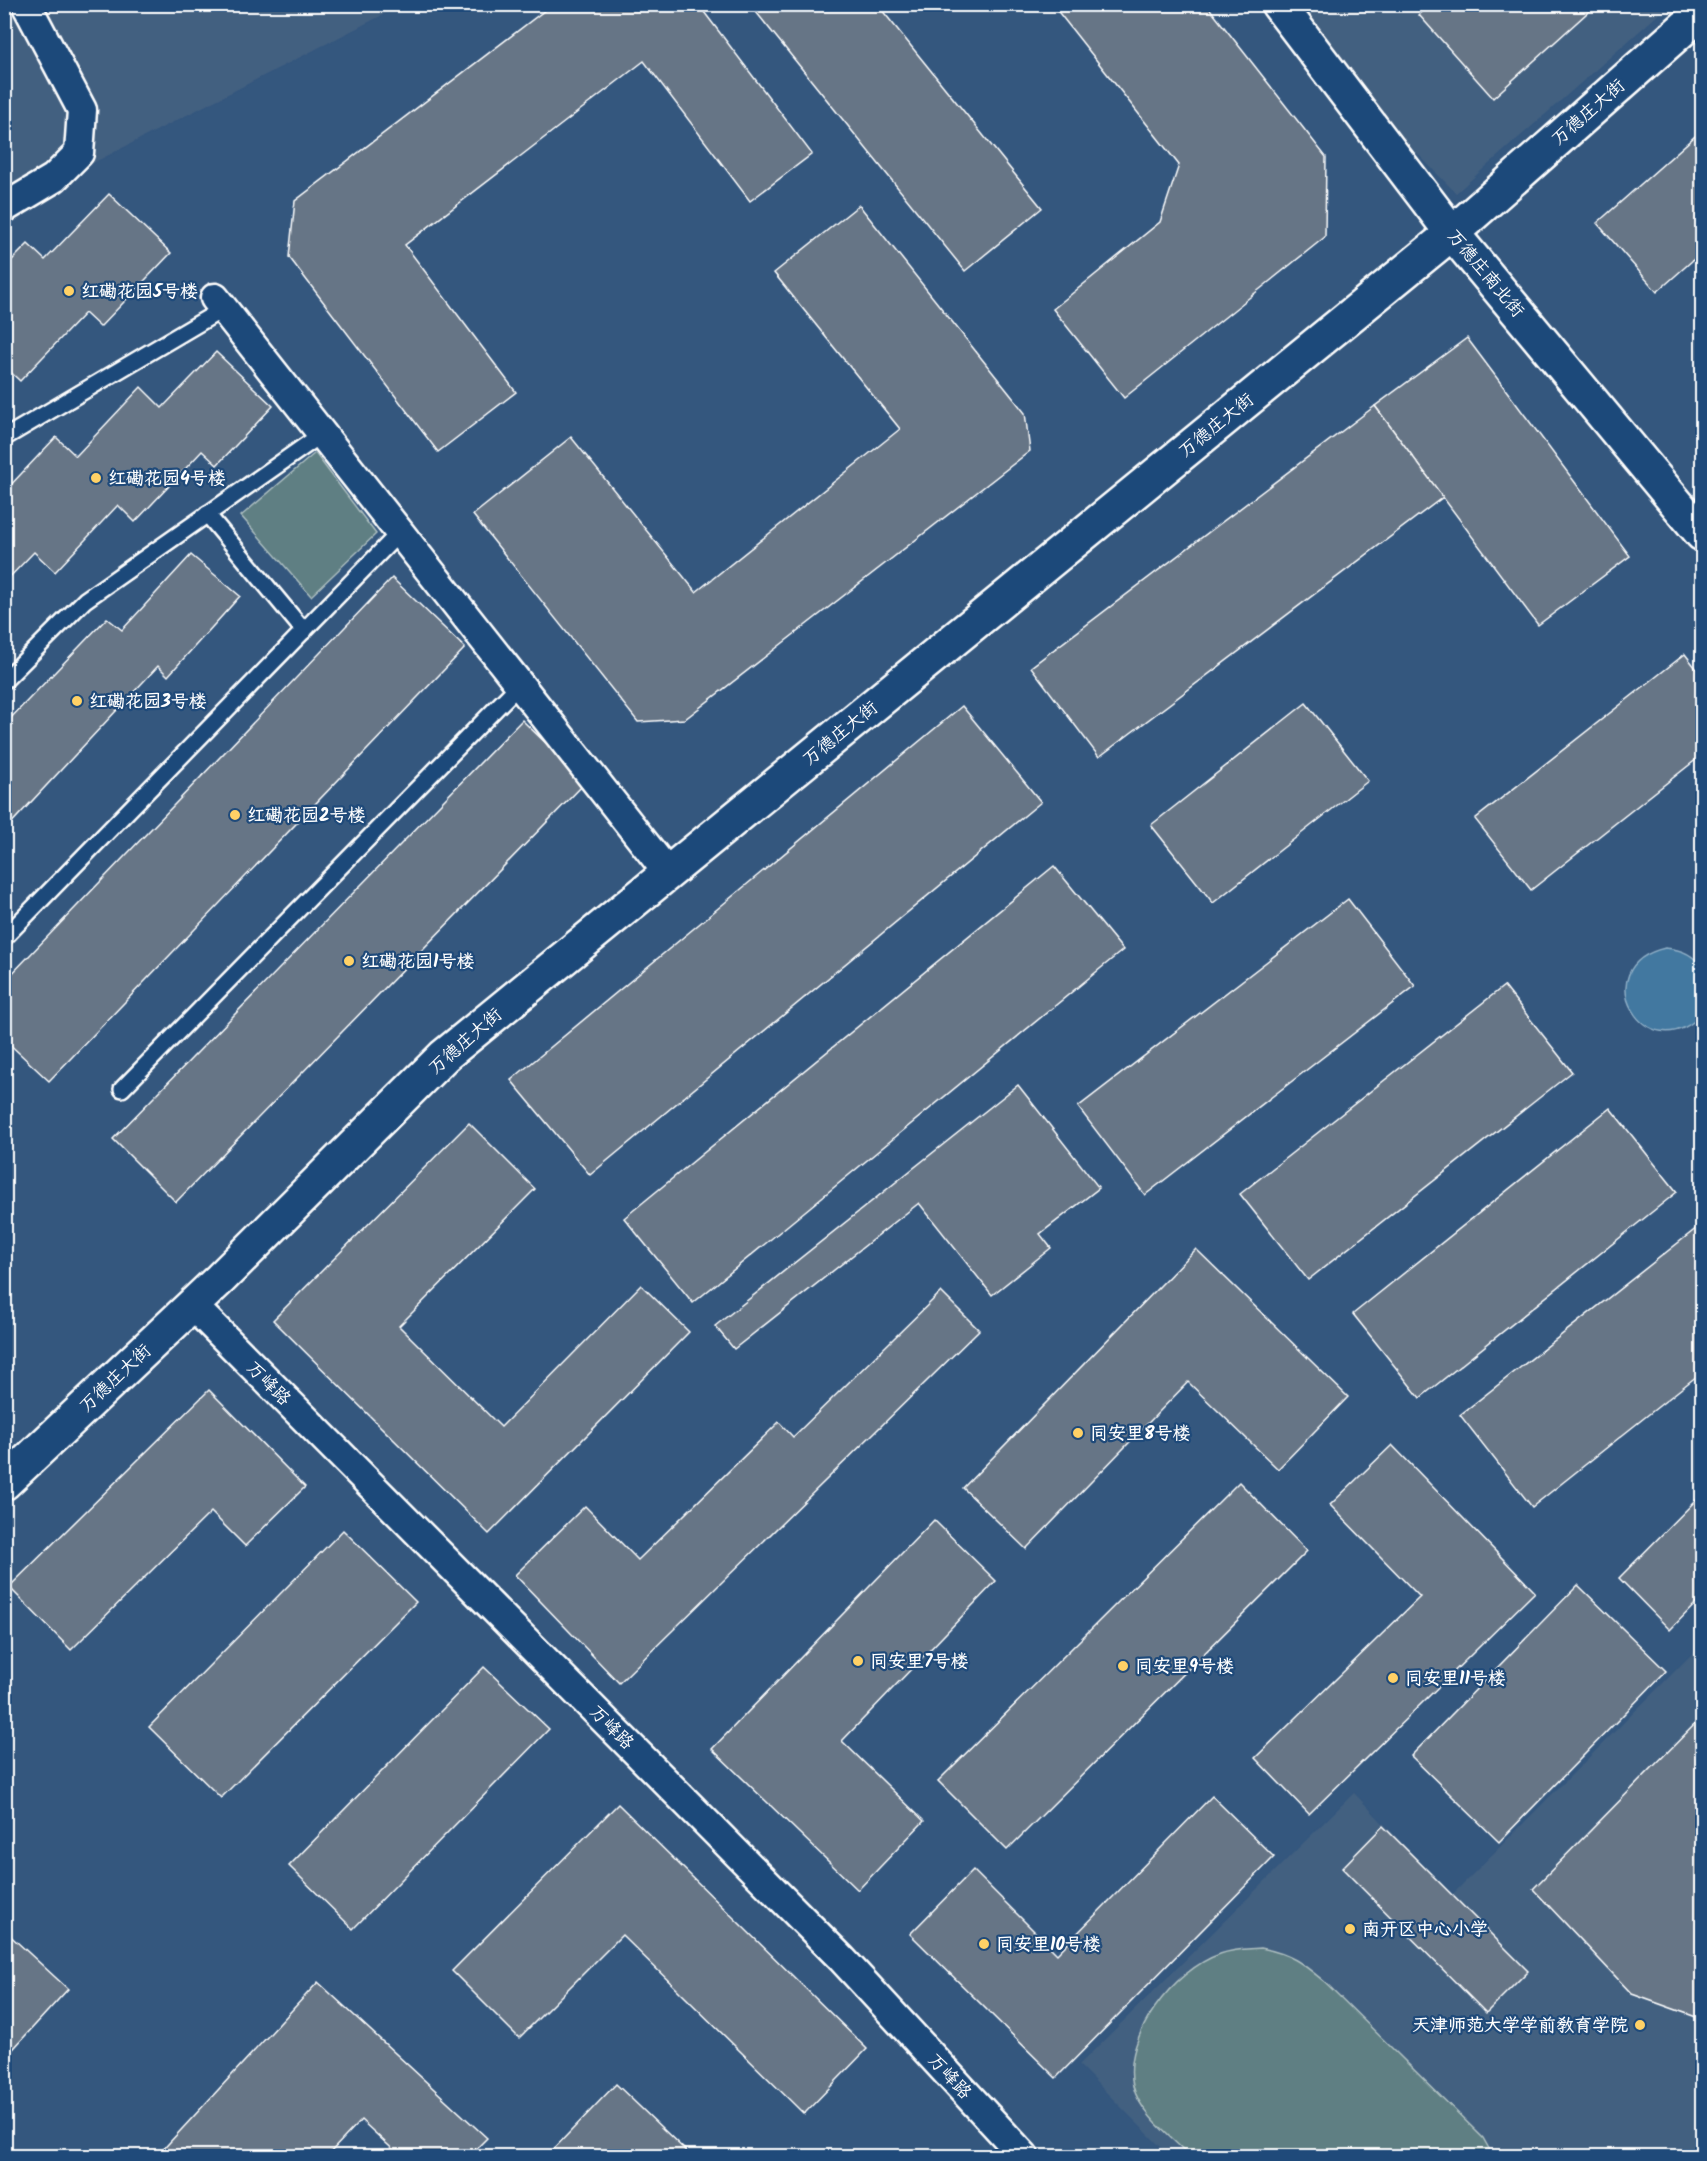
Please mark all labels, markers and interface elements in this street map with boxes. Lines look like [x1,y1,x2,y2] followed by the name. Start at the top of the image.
[1546,73,1632,154] street label: 万德庄大街
[1439,223,1531,325] street label: 万德庄南北街
[81,278,198,307] place label: 红磡花园5号楼
[62,284,76,298] marker: 红磡花园5号楼
[1173,387,1261,466] street label: 万德庄大街
[108,465,226,494] place label: 红磡花园4号楼
[89,471,103,485] marker: 红磡花园4号楼
[89,688,207,717] place label: 红磡花园3号楼
[70,694,84,708] marker: 红磡花园3号楼
[797,695,885,774] street label: 万德庄大街
[247,802,366,831] place label: 红磡花园2号楼
[228,808,242,822] marker: 红磡花园2号楼
[361,948,474,977] place label: 红磡花园1号楼
[342,954,356,968] marker: 红磡花园1号楼
[423,1002,509,1083] street label: 万德庄大街
[73,1338,159,1420] street label: 万德庄大街
[239,1355,297,1413] street label: 万峰路
[1090,1420,1191,1449] place label: 同安里8号楼
[1071,1426,1085,1440] marker: 同安里8号楼
[870,1648,969,1677] place label: 同安里7号楼
[1135,1653,1234,1682] place label: 同安里9号楼
[851,1654,865,1668] marker: 同安里7号楼
[1116,1659,1130,1673] marker: 同安里9号楼
[1405,1665,1506,1694] place label: 同安里11号楼
[1386,1671,1400,1685] marker: 同安里11号楼
[582,1699,640,1757] street label: 万峰路
[1362,1916,1488,1945] place label: 南开区中心小学
[1343,1922,1357,1936] marker: 南开区中心小学
[996,1931,1101,1960] place label: 同安里10号楼
[977,1937,991,1951] marker: 同安里10号楼
[1412,2012,1628,2041] place label: 天津师范大学学前教育学院
[1633,2018,1647,2032] marker: 天津师范大学学前教育学院
[920,2047,978,2107] street label: 万峰路

